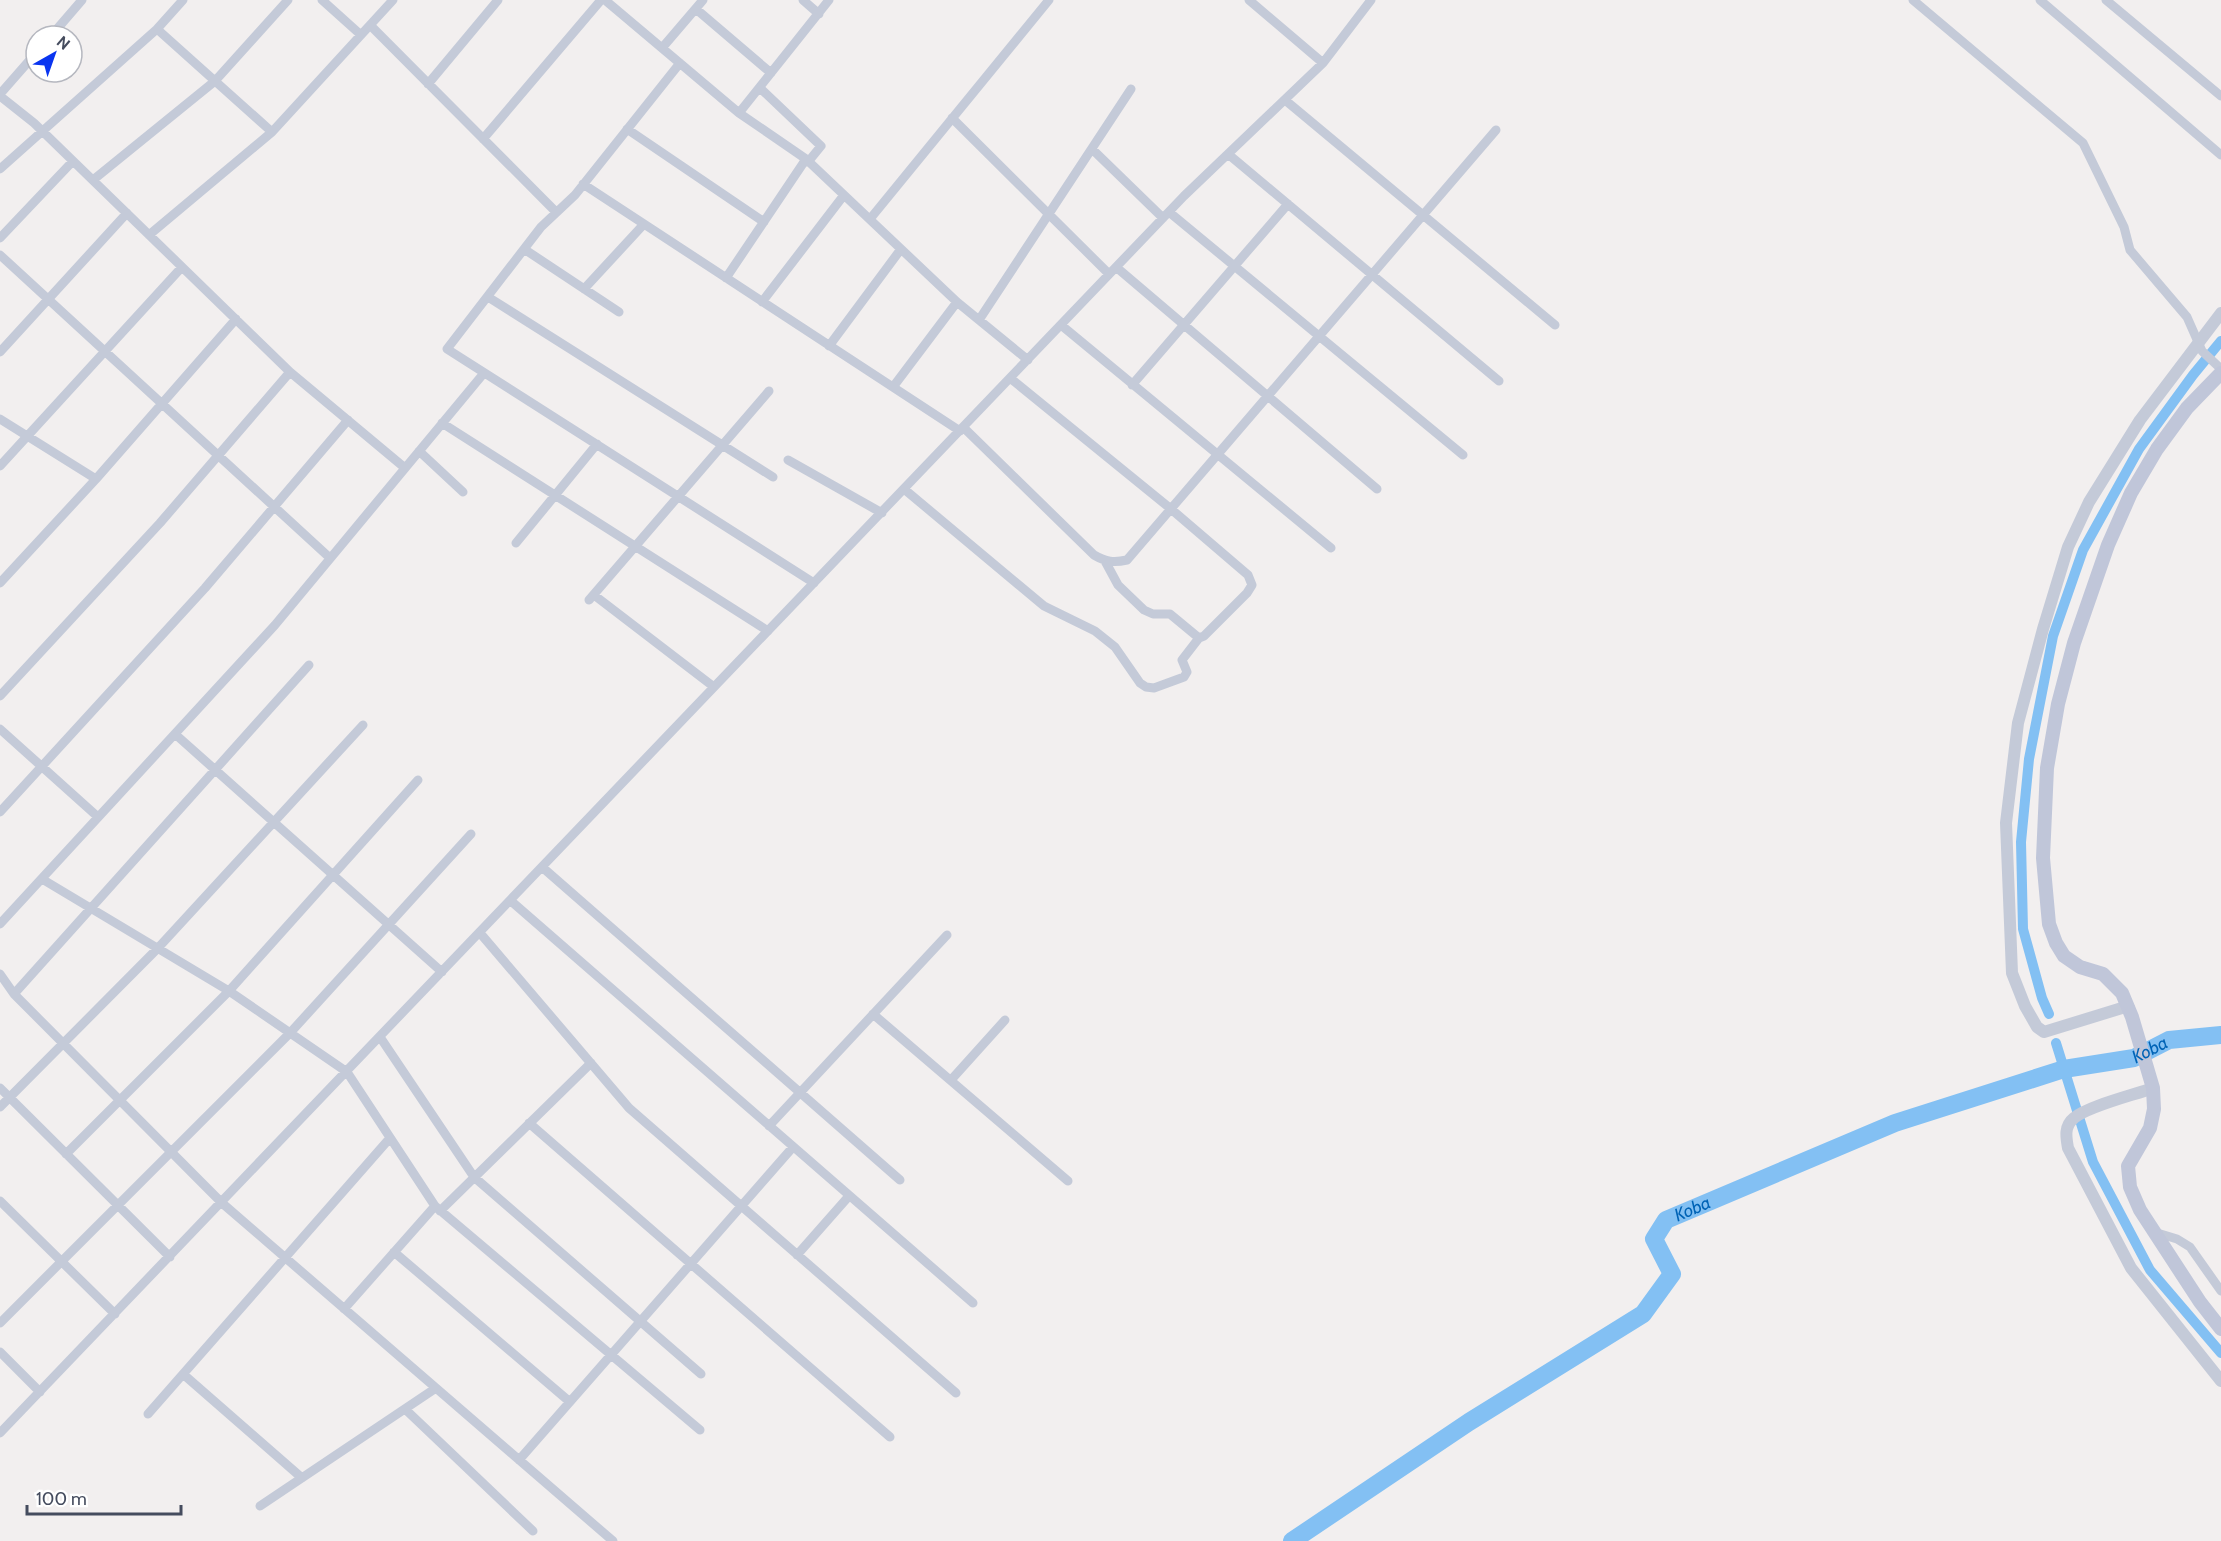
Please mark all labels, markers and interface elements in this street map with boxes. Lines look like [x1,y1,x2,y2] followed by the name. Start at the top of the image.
[24,24,84,84] north arrow
[53,32,74,54] text: N
[2128,1032,2172,1068] water label: Koba
[1671,1191,1714,1226] water label: Koba
[27,1478,182,1516] scale bar
[36,1488,87,1510] text: 100 m

